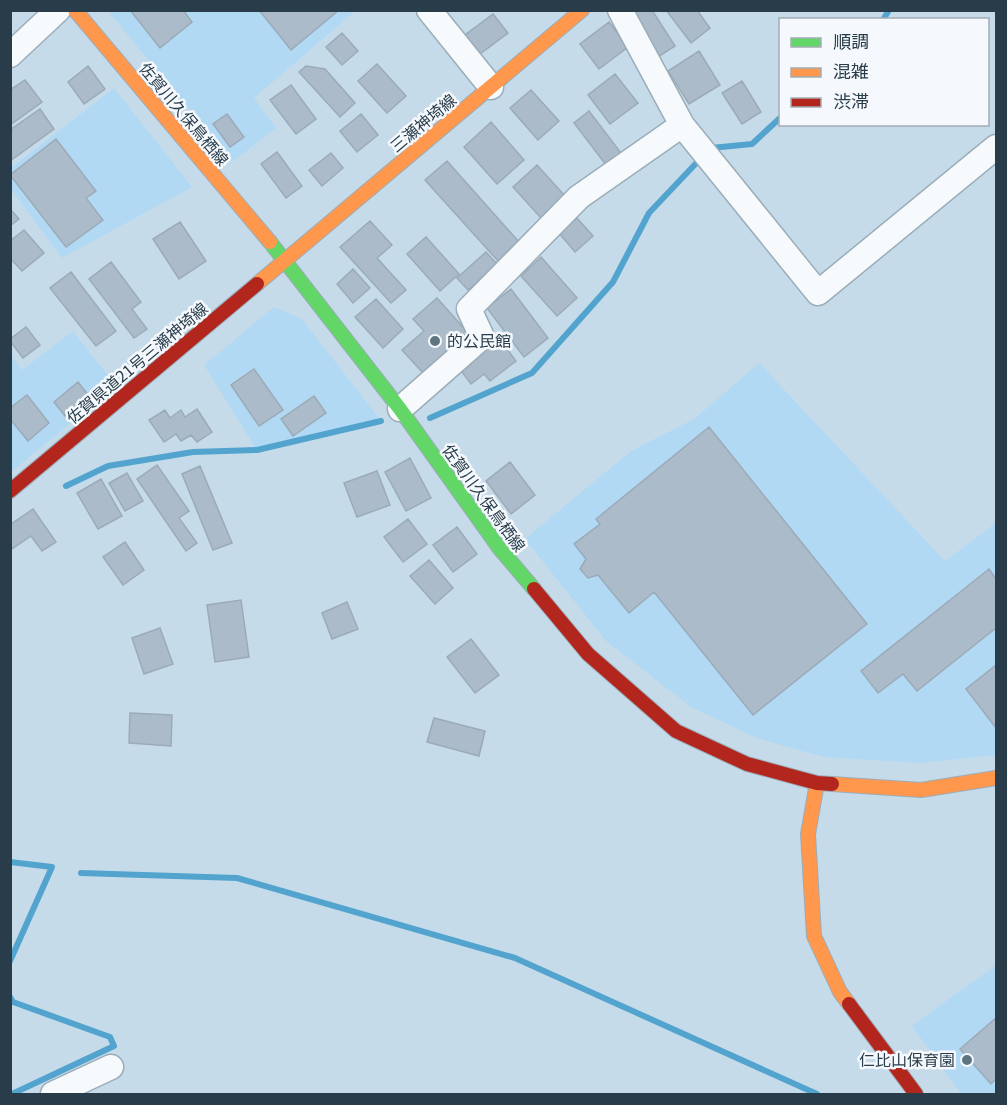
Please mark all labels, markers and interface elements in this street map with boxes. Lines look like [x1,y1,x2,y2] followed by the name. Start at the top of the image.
[779,18,989,126] legend
[833,27,869,53] text: 順調
[134,57,235,170] street label: 佐賀川久保鳥栖線
[833,57,869,83] text: 混雑
[384,87,461,157] street label: 三瀬神埼線
[833,87,869,113] text: 渋滞
[61,296,212,429] street label: 佐賀県道21号三瀬神埼線
[447,328,511,352] place label: 的公民館
[428,334,442,348] marker: 的公民館
[437,439,532,556] street label: 佐賀川久保鳥栖線
[859,1047,955,1071] place label: 仁比山保育園
[960,1053,974,1067] marker: 仁比山保育園

